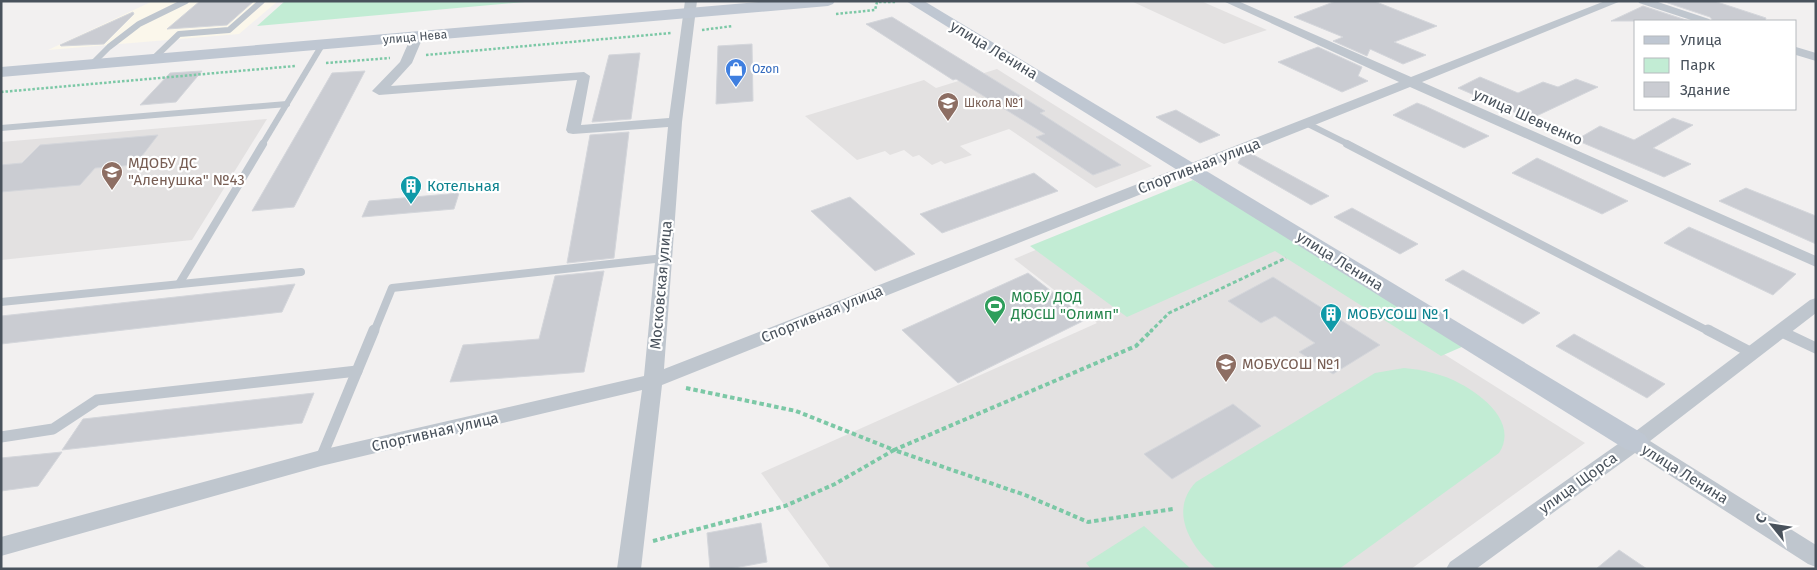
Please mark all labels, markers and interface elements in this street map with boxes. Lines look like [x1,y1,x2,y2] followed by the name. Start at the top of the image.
[947,17,1041,83] street label: улица Ленина
[1634,20,1797,110] legend
[382,27,448,47] street label: улица Нева
[1680,31,1722,49] text: Улица
[1680,56,1715,74] text: Парк
[724,57,748,88] shop icon: Ozon
[752,62,779,76] place label: Ozon
[1680,81,1730,99] text: Здание
[1471,85,1585,149] street label: улица Шевченко
[936,91,960,122] school or university icon: Школа №1
[964,96,1023,110] place label: Школа №1
[1135,134,1263,198] street label: Спортивная улица
[128,154,245,189] place label: МДОБУ ДС "Аленушка" №43
[100,160,124,191] school or university icon: МДОБУ ДС "Аленушка" №43
[399,174,423,205] building icon: Котельная
[427,177,500,195] place label: Котельная
[646,220,676,350] street label: Московская улица
[1293,227,1387,295] street label: улица Ленина
[759,281,885,347] street label: Спортивная улица
[1010,288,1119,323] place label: МОБУ ДОД ДЮСШ "Олимп"
[983,294,1007,325] sports icon: МОБУ ДОД ДЮСШ "Олимп"
[1319,302,1343,333] building icon: МОБУСОШ № 1
[1347,305,1449,323] place label: МОБУСОШ № 1
[1214,352,1238,383] school or university icon: МОБУСОШ №1
[1242,355,1340,373] place label: МОБУСОШ №1
[370,409,500,455] street label: Спортивная улица
[1638,440,1732,508] street label: улица Ленина
[1535,449,1621,517] street label: улица Щорса
[1747,500,1797,550] north arrow
[1752,511,1771,526] text: С

